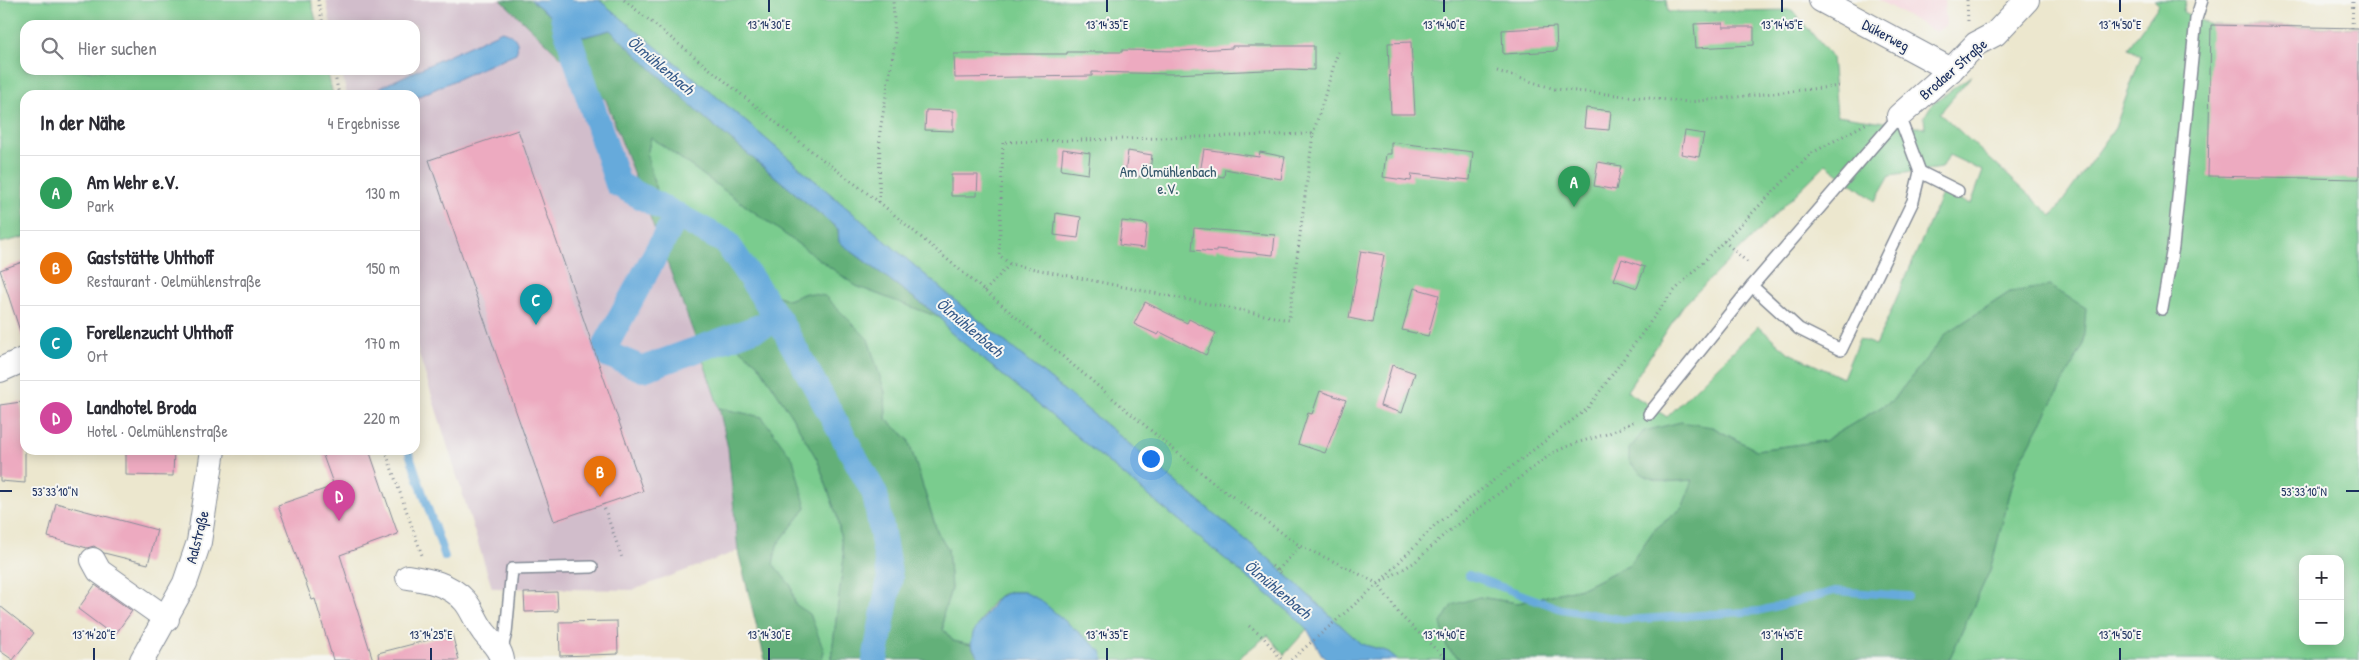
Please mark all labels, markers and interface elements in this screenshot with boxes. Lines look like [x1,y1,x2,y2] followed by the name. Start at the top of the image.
[1859,14,1914,56] street label: Dükerweg
[747,16,791,33] text: 13°14'30"E
[1086,16,1129,33] text: 13°14'35"E
[1423,16,1466,33] text: 13°14'40"E
[1761,16,1804,33] text: 13°14'45"E
[2099,16,2142,33] text: 13°14'50"E
[20,20,420,75] search box
[623,31,700,100] water label: Ölmühlenbach
[38,34,66,62] icon: search
[1914,34,1992,104] street label: Brodaer Straße
[78,35,157,61] text: Hier suchen
[40,108,125,137] text: In der Nähe
[328,112,400,134] text: 4 Ergebnisse
[1120,161,1216,199] park label: Am Ölmühlenbach e.V.
[1558,166,1590,207] pin: A
[87,169,179,195] text: Am Wehr e.V.
[52,182,60,204] text: A
[365,182,400,204] text: 130 m
[87,195,114,217] text: Park
[87,244,214,270] text: Gaststätte Uhthoff
[52,257,60,279] text: B
[366,257,400,279] text: 150 m
[87,270,261,292] text: Restaurant · Oelmühlenstraße
[520,284,552,325] pin: C
[932,293,1009,362] water label: Ölmühlenbach
[87,319,234,345] text: Forellenzucht Uhthoff
[52,332,60,354] text: C
[365,332,400,354] text: 170 m
[87,345,108,367] text: Ort
[87,394,196,420] text: Landhotel Broda
[52,407,60,429] text: D
[363,407,400,429] text: 220 m
[87,420,228,442] text: Hotel · Oelmühlenstraße
[1138,446,1164,472] your location
[584,456,616,497] pin: B
[323,480,355,521] pin: D
[32,483,78,500] text: 53°33'10"N
[2281,483,2327,500] text: 53°33'10"N
[180,508,214,566] street label: Aalstraße
[1240,555,1317,624] water label: Ölmühlenbach
[2299,555,2344,645] map controls
[2299,555,2344,600] button: +
[2299,600,2344,645] button: −
[72,626,116,643] text: 13°14'20"E
[410,626,453,643] text: 13°14'25"E
[747,626,791,643] text: 13°14'30"E
[1086,626,1129,643] text: 13°14'35"E
[1423,626,1466,643] text: 13°14'40"E
[1761,626,1804,643] text: 13°14'45"E
[2099,626,2142,643] text: 13°14'50"E

